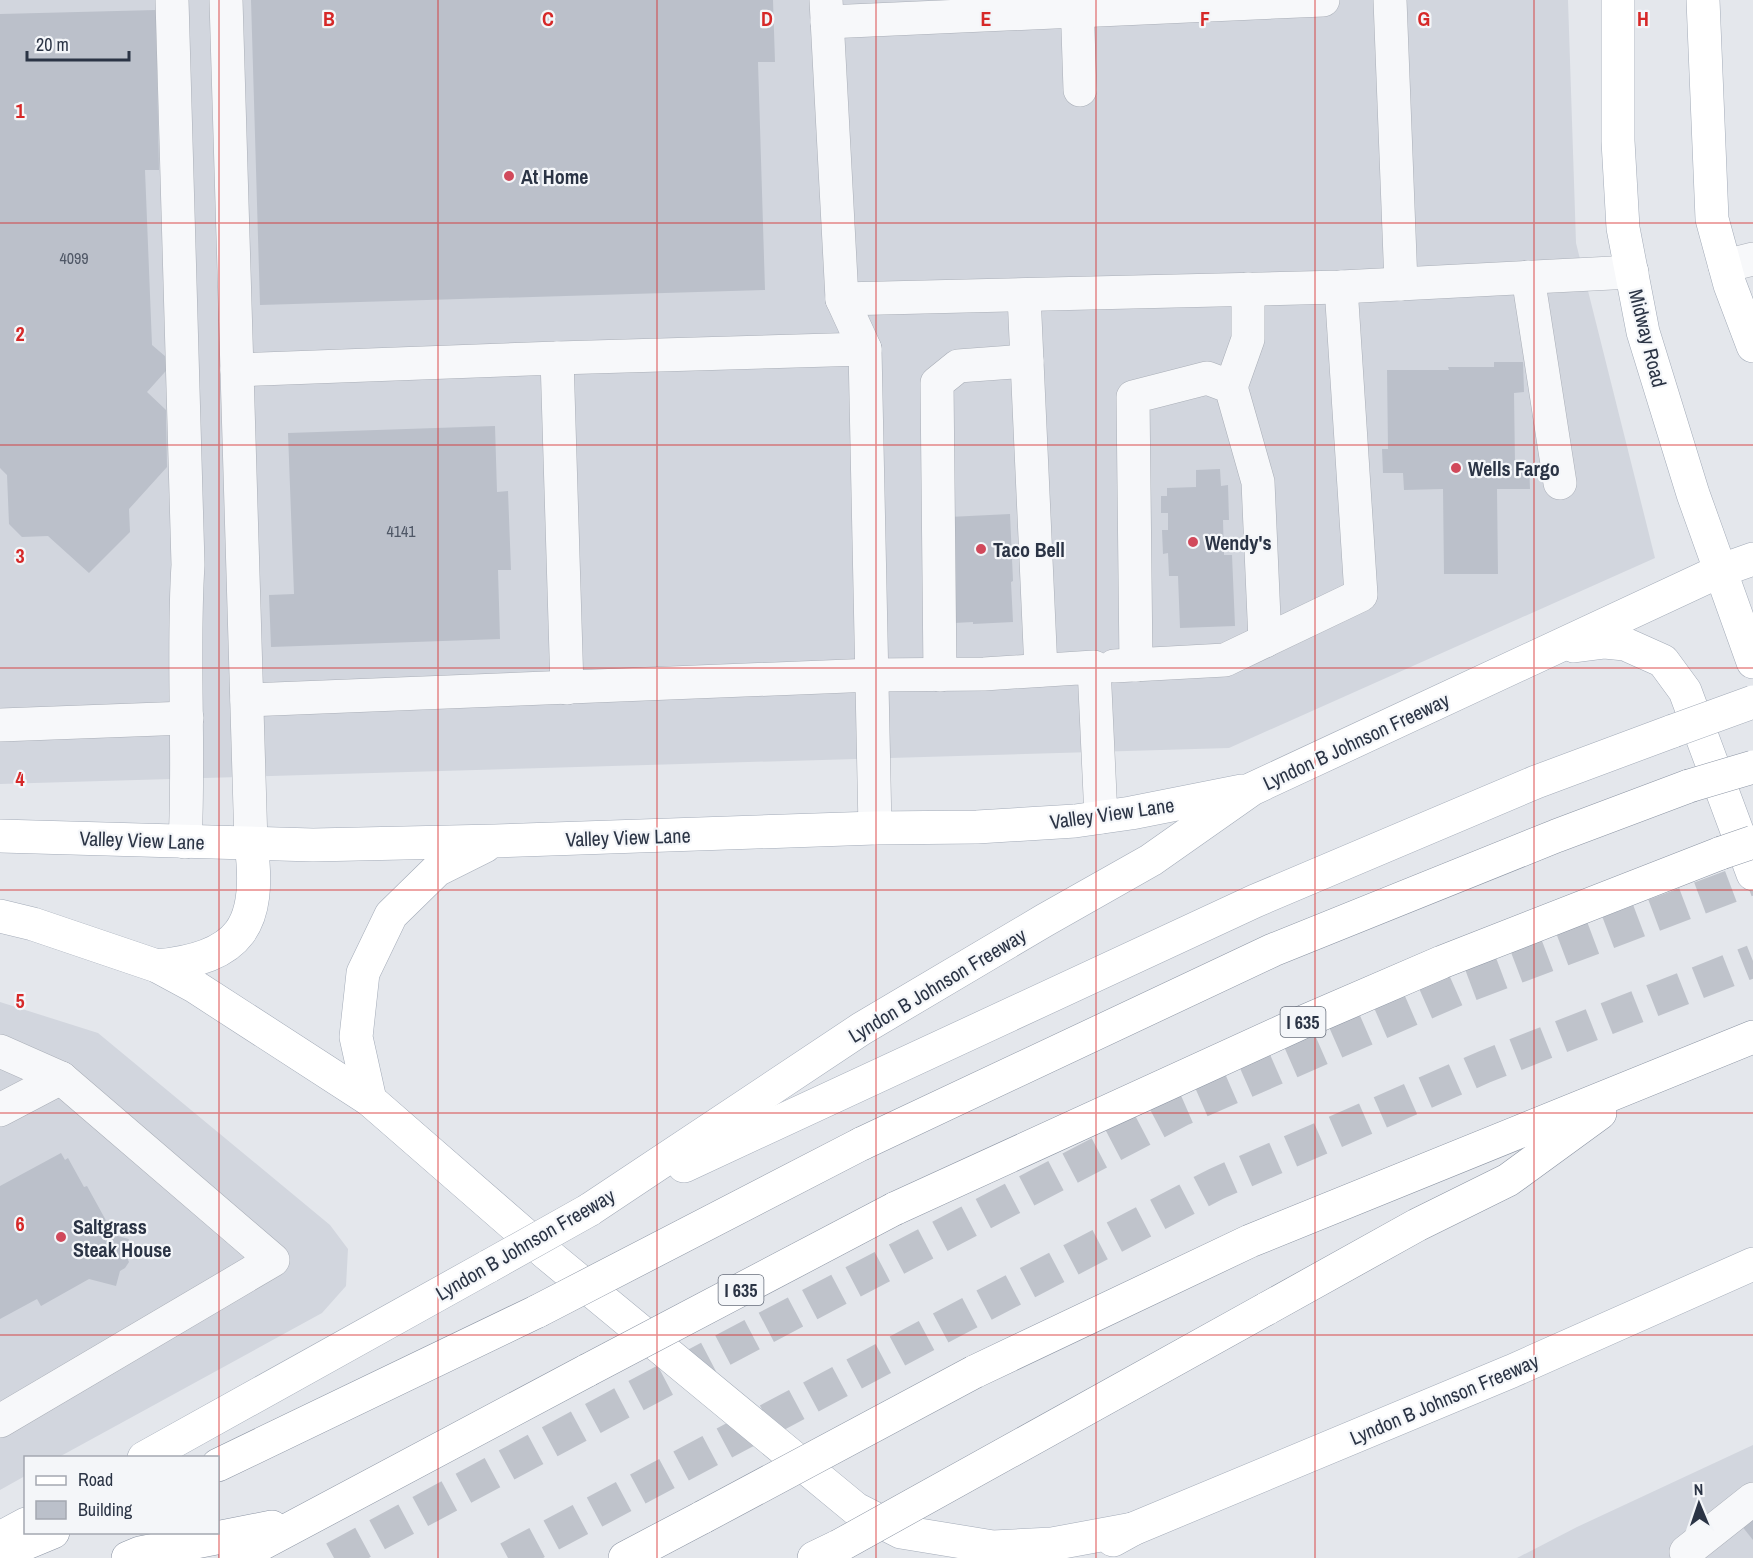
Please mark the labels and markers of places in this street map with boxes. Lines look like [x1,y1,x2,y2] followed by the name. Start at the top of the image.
[521,163,588,190] place label: At Home
[502,169,516,183] marker: At Home
[1468,455,1560,482] place label: Wells Fargo
[1449,461,1463,475] marker: Wells Fargo
[1205,529,1272,556] place label: Wendy's
[1186,535,1200,549] marker: Wendy's
[993,536,1065,563] place label: Taco Bell
[974,542,988,556] marker: Taco Bell
[73,1213,171,1263] place label: Saltgrass Steak House
[54,1230,68,1244] marker: Saltgrass Steak House

